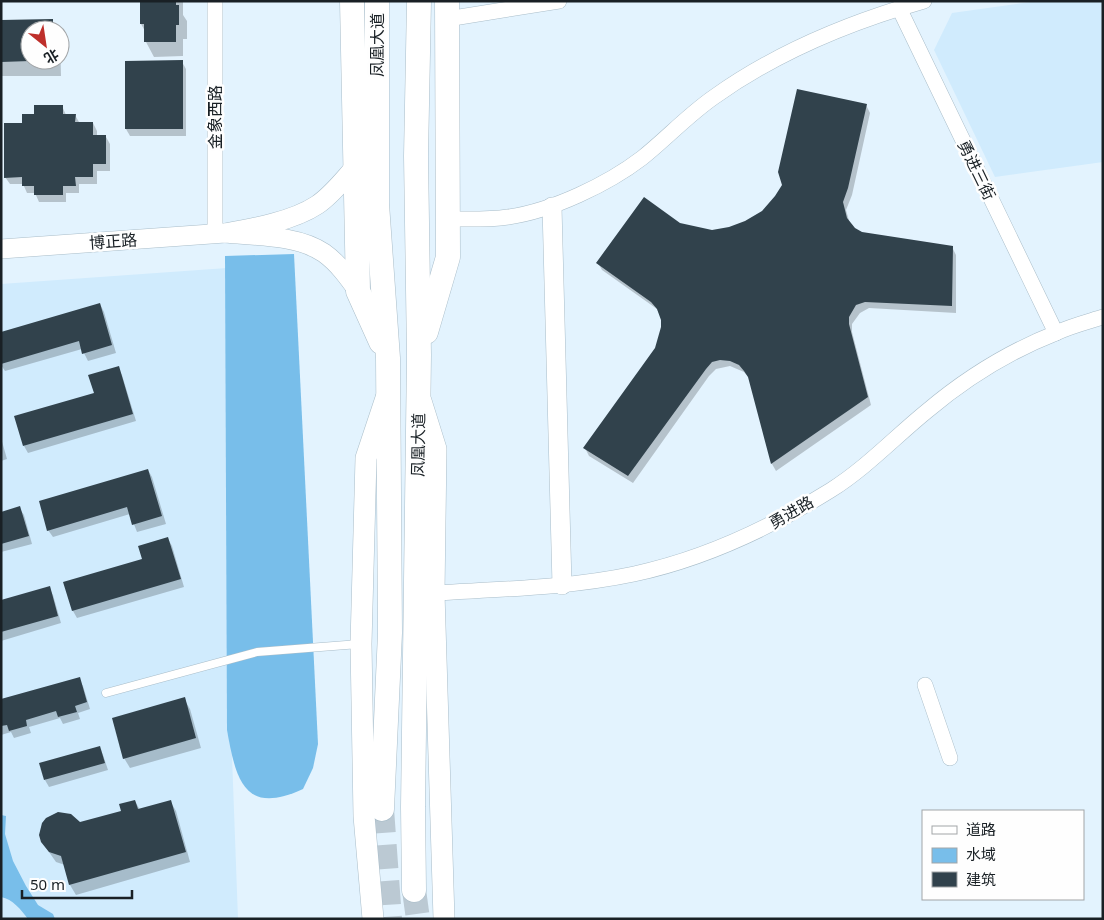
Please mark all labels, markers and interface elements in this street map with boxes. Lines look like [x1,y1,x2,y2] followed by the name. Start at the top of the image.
[366,13,388,77] street label: 凤凰大道
[20,20,70,70] north arrow
[41,45,63,68] text: 北
[204,85,226,149] street label: 金象西路
[953,136,1001,204] street label: 勇进三街
[88,228,138,254] street label: 博正路
[406,413,430,477] street label: 凤凰大道
[765,490,817,534] street label: 勇进路
[922,810,1084,900] legend
[966,819,996,839] text: 道路
[966,844,996,864] text: 水域
[22,868,132,900] scale bar
[966,869,996,889] text: 建筑
[30,874,65,894] text: 50 m

